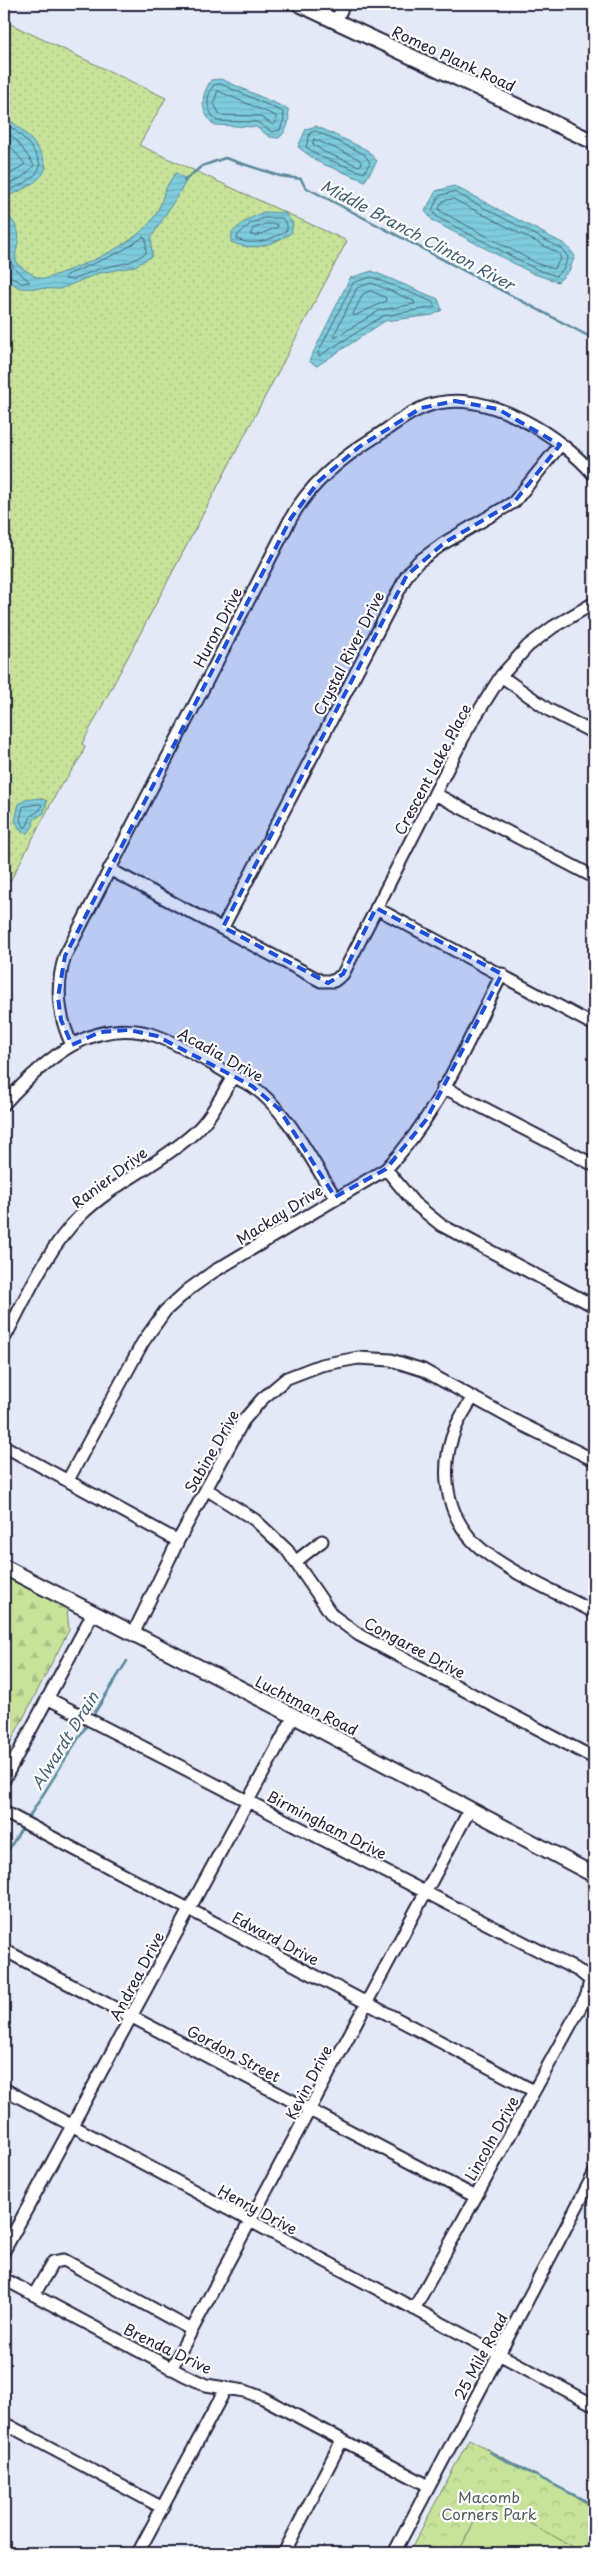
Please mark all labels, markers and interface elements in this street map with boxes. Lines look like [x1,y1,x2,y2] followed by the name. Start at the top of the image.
[388,19,520,97] street label: Romeo Plank Road
[317,173,521,297] water label: Middle Branch Clinton River
[187,583,247,671] street label: Huron Drive
[307,587,389,719] street label: Crystal River Drive
[388,699,476,839] street label: Crescent Lake Place
[174,1021,268,1087] street label: Acadia Drive
[66,1141,152,1213] street label: Ranier Drive
[231,1178,327,1250] street label: Mackay Drive
[178,1405,244,1497] street label: Sabine Drive
[360,1611,470,1683] street label: Congaree Drive
[252,1669,362,1741] street label: Luchtman Road
[24,1685,104,1793] water label: Alwardt Drain
[263,1784,391,1864] street label: Birmingham Drive
[228,1905,324,1971] street label: Edward Drive
[103,1927,169,2025] street label: Andrea Drive
[183,2019,285,2087] street label: Gordon Street
[279,2041,337,2123] street label: Kevin Drive
[458,2092,524,2184] street label: Lincoln Drive
[214,2178,302,2240] street label: Henry Drive
[447,2308,513,2404] street label: 25 Mile Road
[120,2317,216,2379] street label: Brenda Drive
[441,2485,537,2525] park label: Macomb Corners Park

